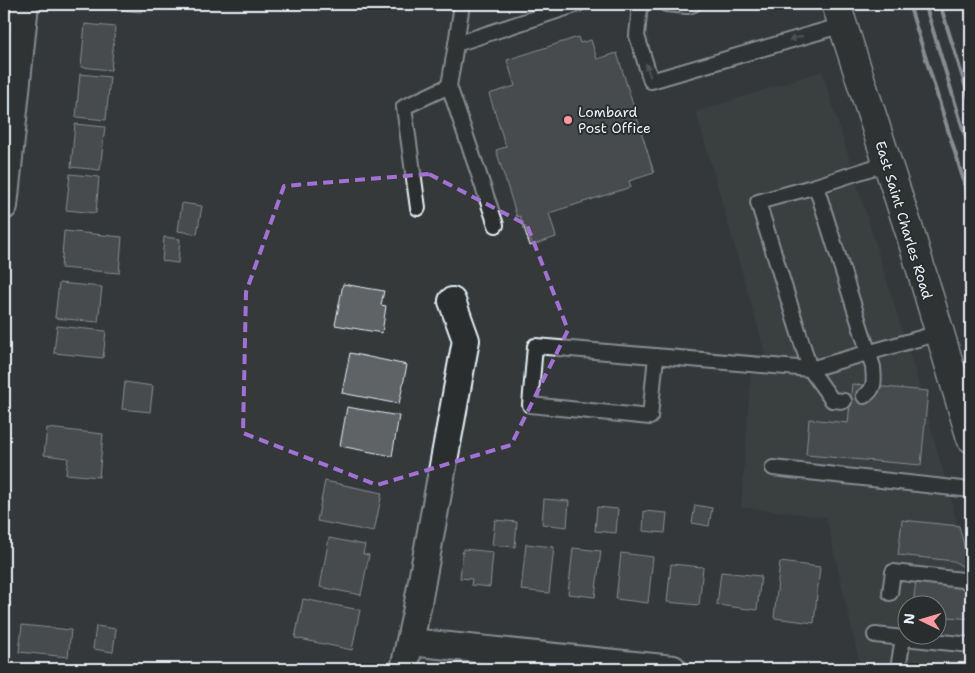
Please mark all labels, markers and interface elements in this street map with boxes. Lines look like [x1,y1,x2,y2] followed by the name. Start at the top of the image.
[788,35,803,43] one-way arrow
[643,62,651,77] one-way arrow
[578,103,651,137] place label: Lombard Post Office
[562,114,574,126] marker: Lombard Post Office
[871,139,937,301] street label: East Saint Charles Road
[898,596,948,646] north arrow
[900,613,918,625] text: N

